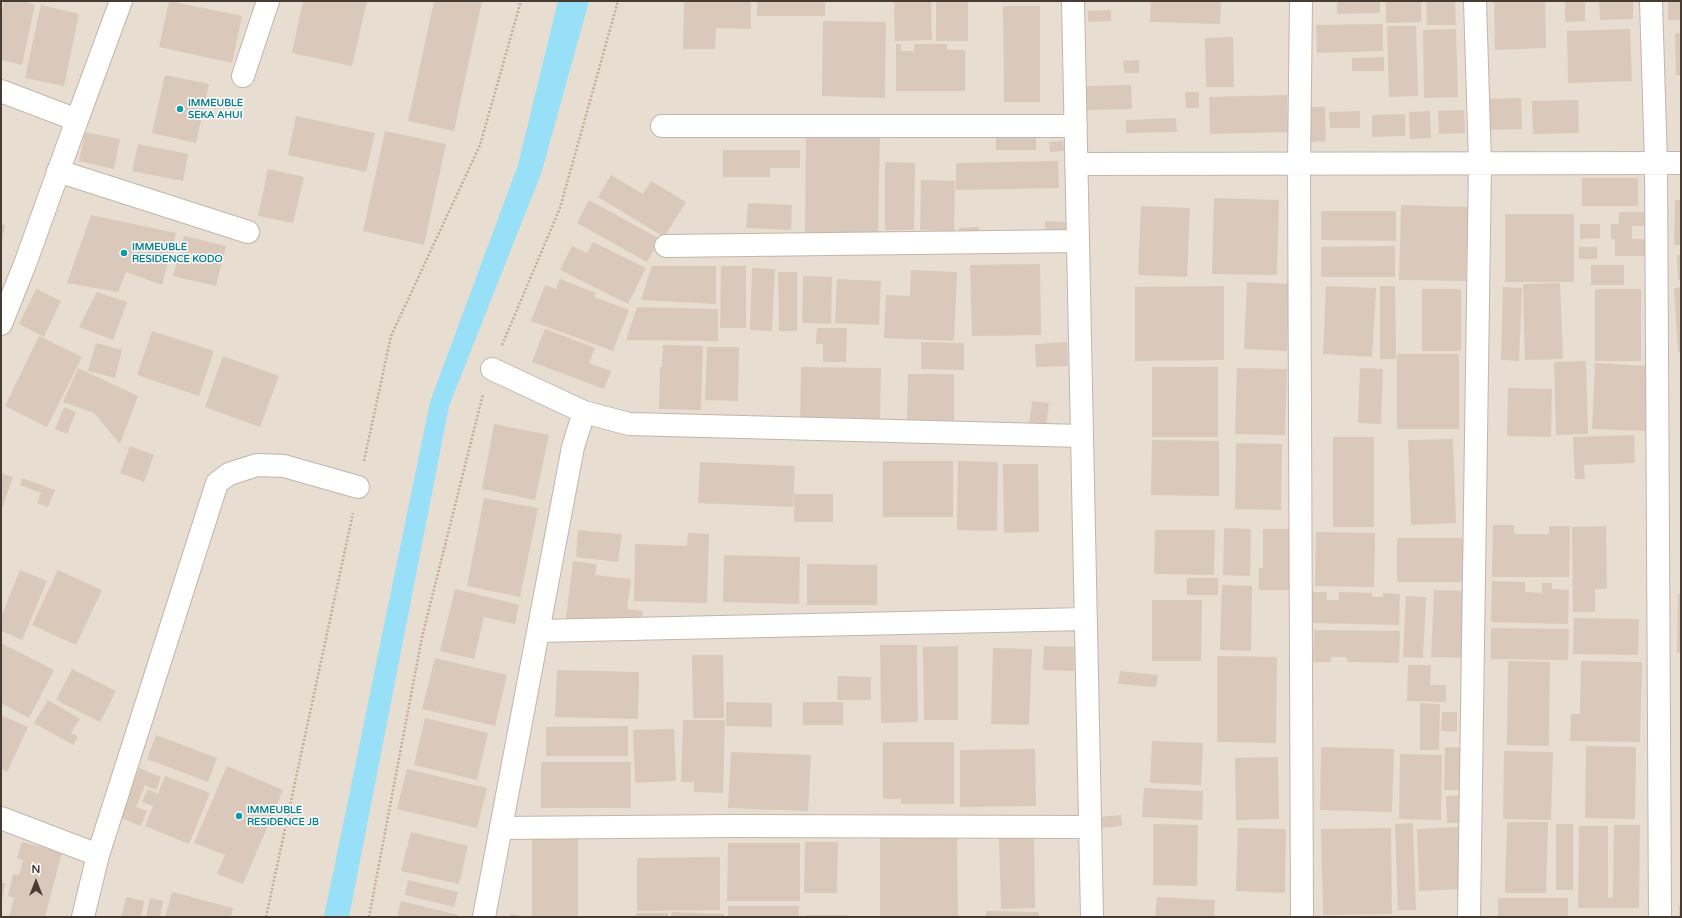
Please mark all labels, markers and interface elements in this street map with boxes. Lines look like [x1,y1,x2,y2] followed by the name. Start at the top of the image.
[188,97,243,120] place label: IMMEUBLE SEKA AHUI
[175,104,185,114] marker: IMMEUBLE SEKA AHUI
[132,241,223,264] place label: IMMEUBLE RESIDENCE KODO
[119,248,129,258] marker: IMMEUBLE RESIDENCE KODO
[247,804,319,828] place label: IMMEUBLE RESIDENCE JB
[234,811,244,821] marker: IMMEUBLE RESIDENCE JB
[16,862,56,902] north arrow
[32,863,40,876] text: N

